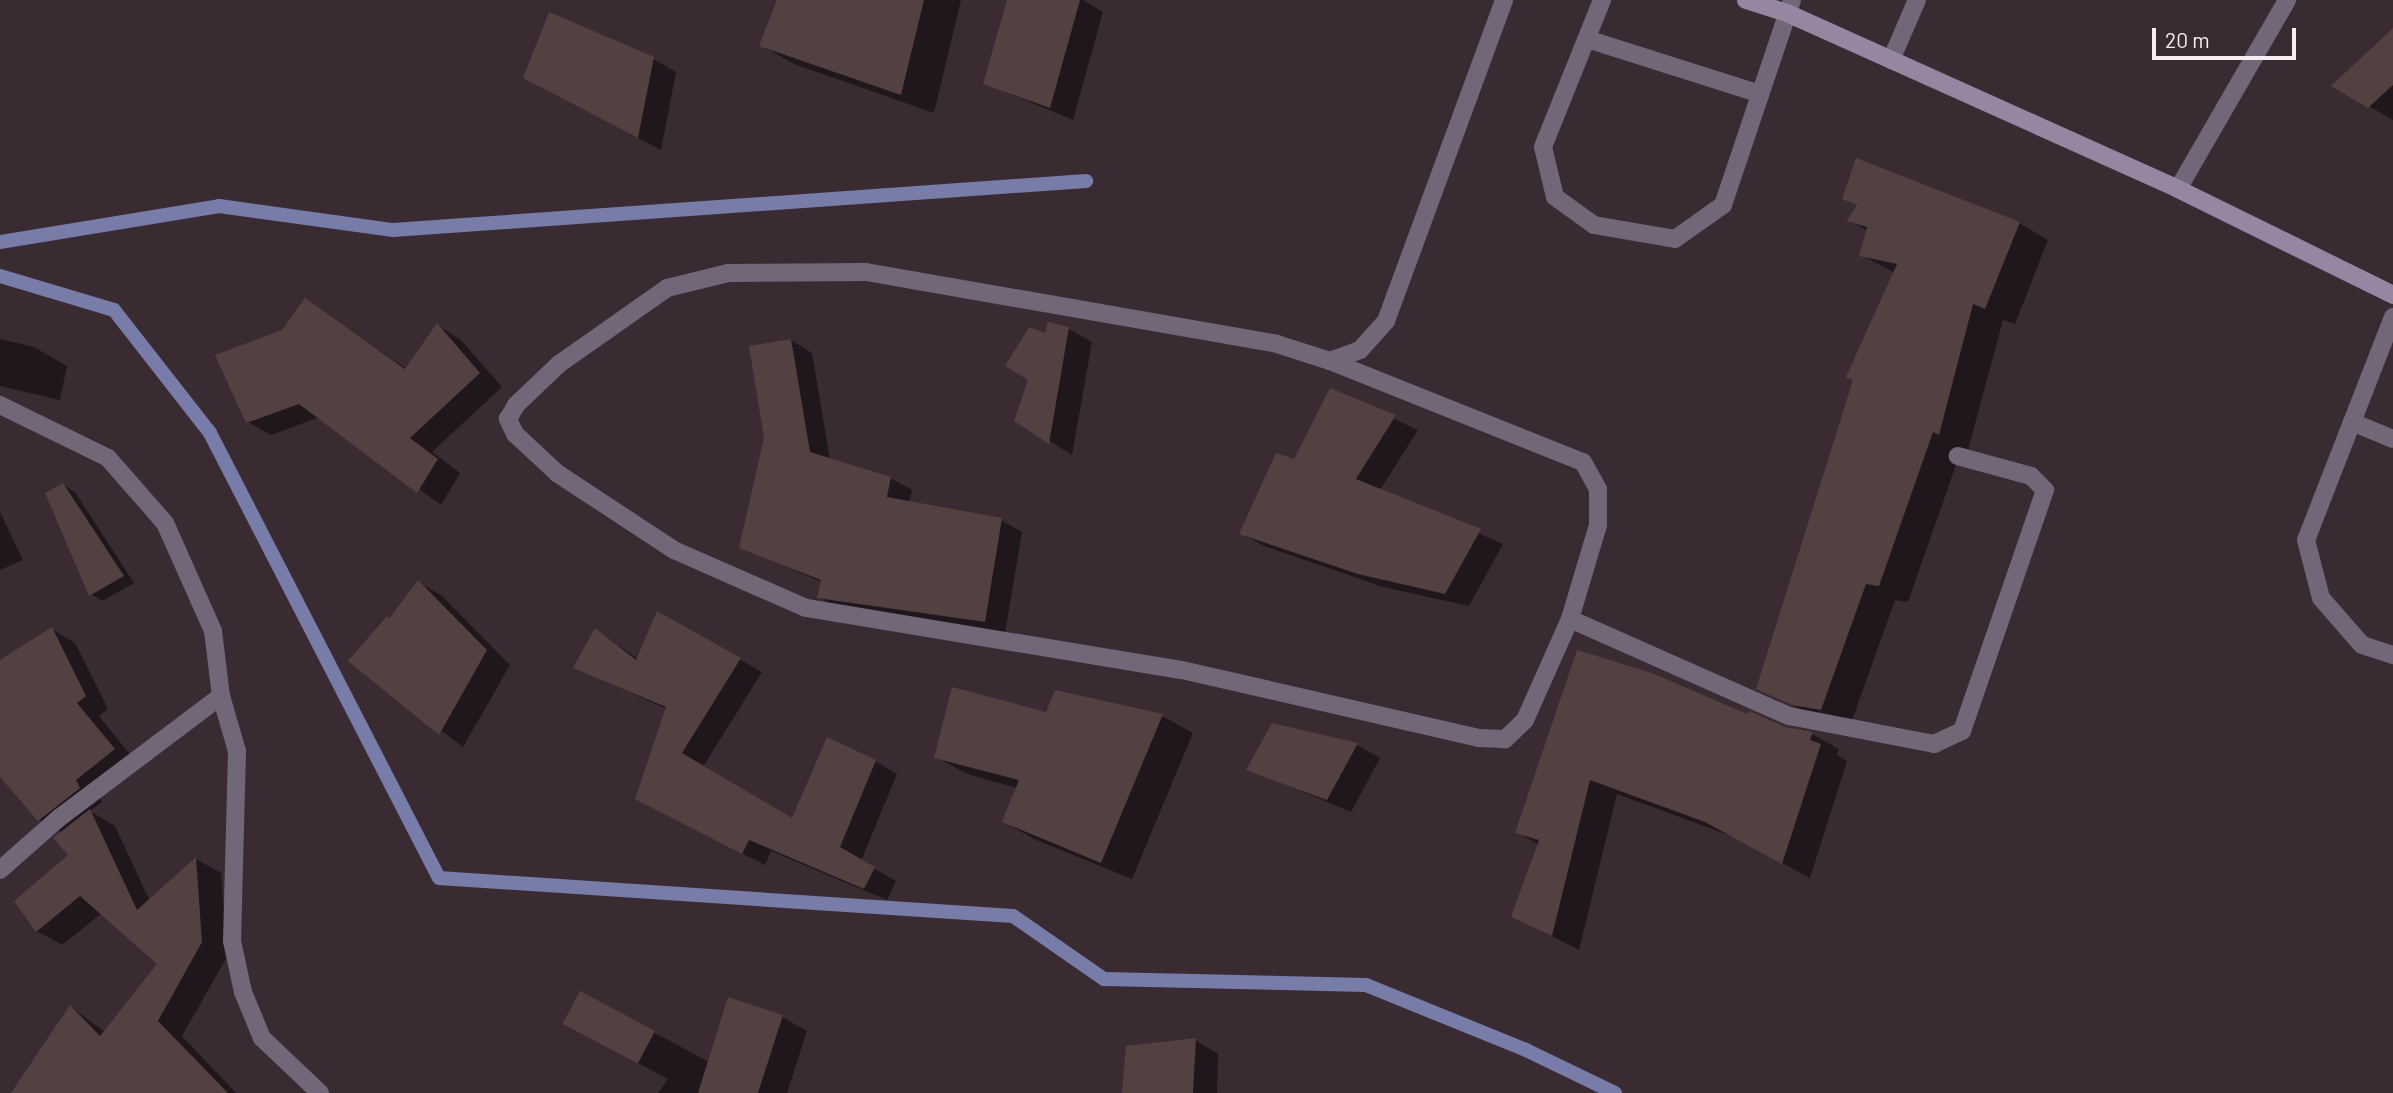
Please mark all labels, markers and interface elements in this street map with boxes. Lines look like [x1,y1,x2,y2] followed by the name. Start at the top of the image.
[2155,14,2298,58] scale bar
[2165,27,2210,52] text: 20 m

